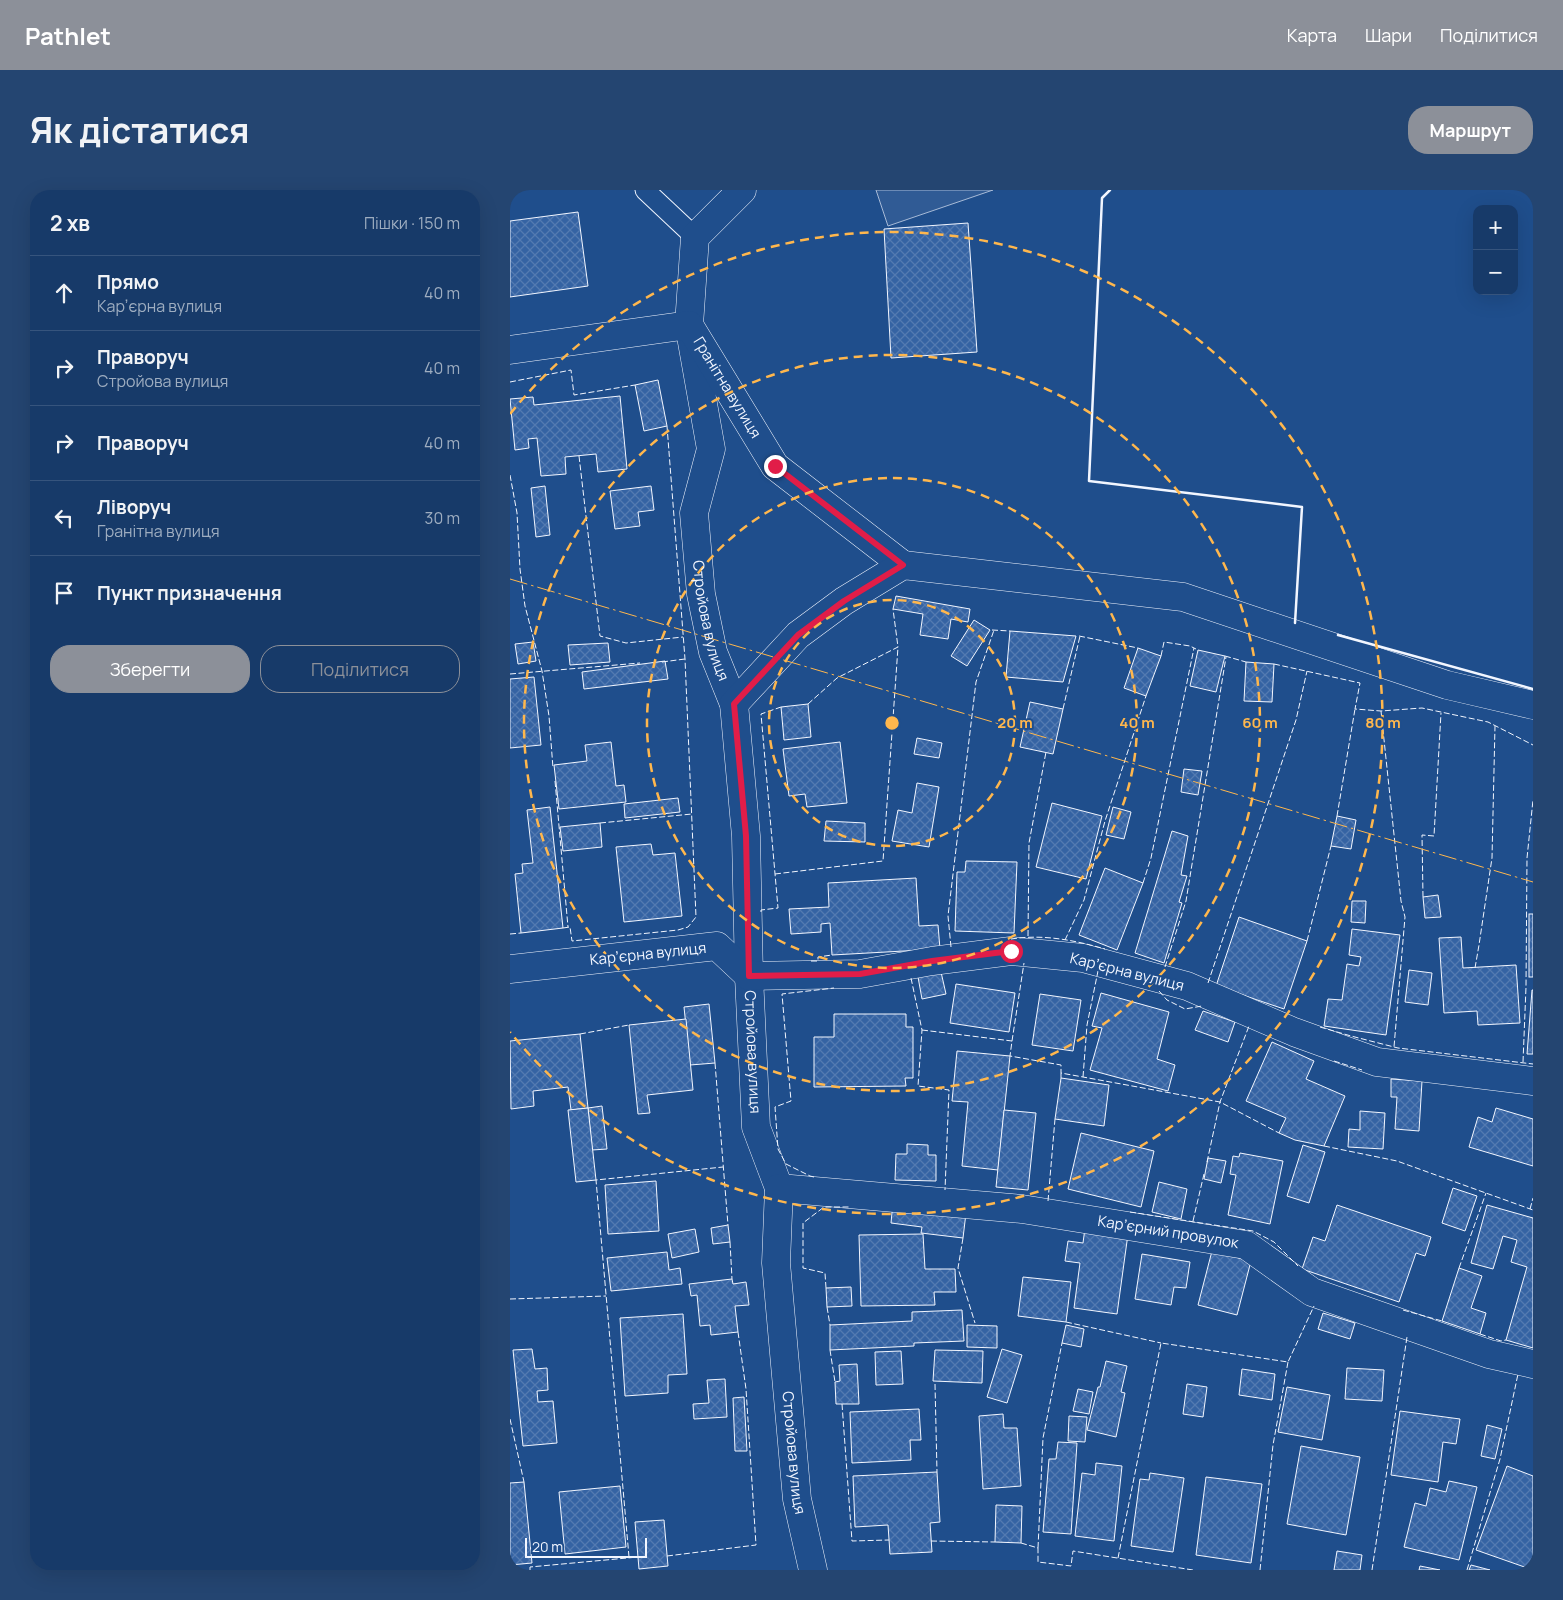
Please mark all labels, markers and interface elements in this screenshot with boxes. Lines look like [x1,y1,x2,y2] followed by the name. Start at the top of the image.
[25,19,111,52] text: Pathlet
[1287,23,1337,47] text: Карта
[1365,23,1412,47] text: Шари
[1440,23,1538,47] text: Поділитися
[30,106,249,154] text: Як дістатися
[1408,106,1533,154] button: Маршрут
[1473,205,1518,295] map controls
[1473,205,1518,250] button: +
[50,209,90,237] text: 2 хв
[364,212,460,234] text: Пішки · 150 m
[1473,250,1518,295] button: −
[97,269,159,295] text: Прямо
[50,279,78,307] icon: ahead
[424,282,460,304] text: 40 m
[97,295,222,317] text: Карʼєрна вулиця
[689,333,767,442] street label: Гранітна вулиця
[97,344,189,370] text: Праворуч
[50,354,78,382] icon: right
[424,357,460,379] text: 40 m
[97,370,228,392] text: Стройова вулиця
[50,429,78,457] icon: right
[97,430,189,456] text: Праворуч
[424,432,460,454] text: 40 m
[764,455,787,478] route end
[97,494,171,520] text: Ліворуч
[50,504,78,532] icon: left
[425,507,460,529] text: 30 m
[97,520,220,542] text: Гранітна вулиця
[688,559,735,684] street label: Стройова вулиця
[50,579,78,607] icon: arrive
[97,580,282,606] text: Пункт призначення
[50,645,250,693] button: Зберегти
[260,645,460,693] button: Поділитися
[997,712,1033,733] text: 20 m
[1119,712,1155,733] text: 40 m
[1242,712,1278,733] text: 60 m
[1365,712,1401,733] text: 80 m
[883,714,901,732] centre of rings
[589,937,707,970] street label: Карʼєрна вулиця
[1000,940,1023,963] route start
[1068,947,1187,996] street label: Карʼєрна вулиця
[740,990,766,1114] street label: Стройова вулиця
[1096,1210,1241,1253] street label: Карʼєрний провулок
[777,1390,811,1516] street label: Стройова вулиця
[525,1535,648,1558] scale bar
[532,1537,563,1556] text: 20 m

